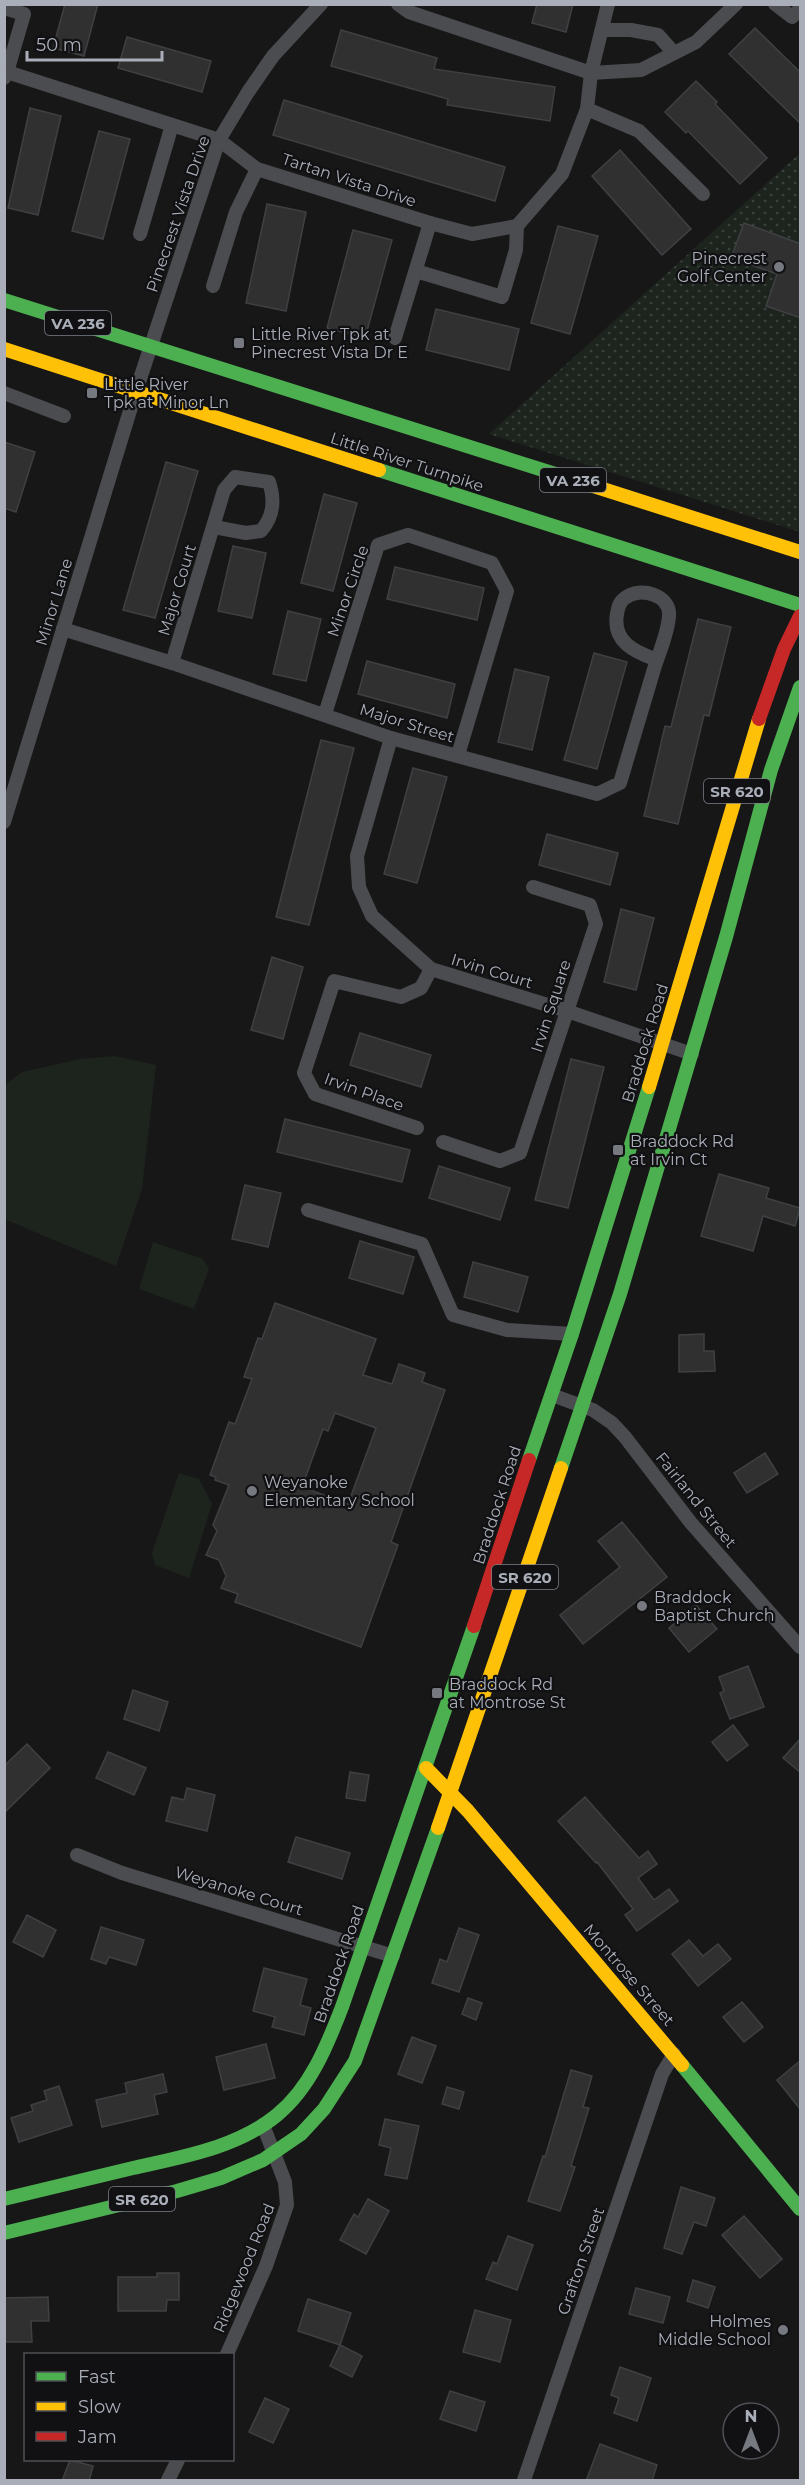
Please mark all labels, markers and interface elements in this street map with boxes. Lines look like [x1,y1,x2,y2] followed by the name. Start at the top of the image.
[27,24,162,62] scale bar
[36,34,82,56] text: 50 m
[142,133,214,295] street label: Pinecrest Vista Drive
[279,149,419,211] street label: Tartan Vista Drive
[677,249,767,286] place label: Pinecrest Golf Center
[772,260,786,274] marker: Pinecrest Golf Center
[45,311,111,335] road number: VA 236
[251,325,408,362] place label: Little River Tpk at Pinecrest Vista Dr E
[232,336,246,350] marker: Little River Tpk at Pinecrest Vista Dr E
[104,375,229,412] place label: Little River Tpk at Minor Ln
[85,386,99,400] marker: Little River Tpk at Minor Ln
[328,428,486,496] street label: Little River Turnpike
[540,468,606,492] road number: VA 236
[154,541,200,638] street label: Major Court
[323,543,373,639] street label: Minor Circle
[32,556,76,648] street label: Minor Lane
[357,700,457,747] street label: Major Street
[704,779,770,803] road number: SR 620
[449,950,536,993] street label: Irvin Court
[527,957,575,1055] street label: Irvin Square
[618,981,672,1105] street label: Braddock Road
[322,1069,406,1115] street label: Irvin Place
[630,1132,734,1169] place label: Braddock Rd at Irvin Ct
[611,1143,625,1157] marker: Braddock Rd at Irvin Ct
[469,1443,525,1567] street label: Braddock Road
[652,1448,741,1552] street label: Fairland Street
[264,1473,415,1510] place label: Weyanoke Elementary School
[245,1484,259,1498] marker: Weyanoke Elementary School
[492,1565,558,1589] road number: SR 620
[654,1588,774,1625] place label: Braddock Baptist Church
[635,1599,649,1613] marker: Braddock Baptist Church
[449,1675,567,1712] place label: Braddock Rd at Montrose St
[430,1686,444,1700] marker: Braddock Rd at Montrose St
[173,1862,306,1920] street label: Weyanoke Court
[310,1903,368,2025] street label: Braddock Road
[580,1920,679,2030] street label: Montrose Street
[109,2187,175,2211] road number: SR 620
[209,2200,279,2336] street label: Ridgewood Road
[554,2204,608,2317] street label: Grafton Street
[658,2312,771,2349] place label: Holmes Middle School
[776,2323,790,2337] marker: Holmes Middle School
[24,2353,234,2461] legend
[78,2366,116,2388] text: Fast
[78,2396,121,2418] text: Slow
[721,2401,781,2461] north arrow
[745,2407,757,2426] text: N
[77,2426,117,2448] text: Jam

